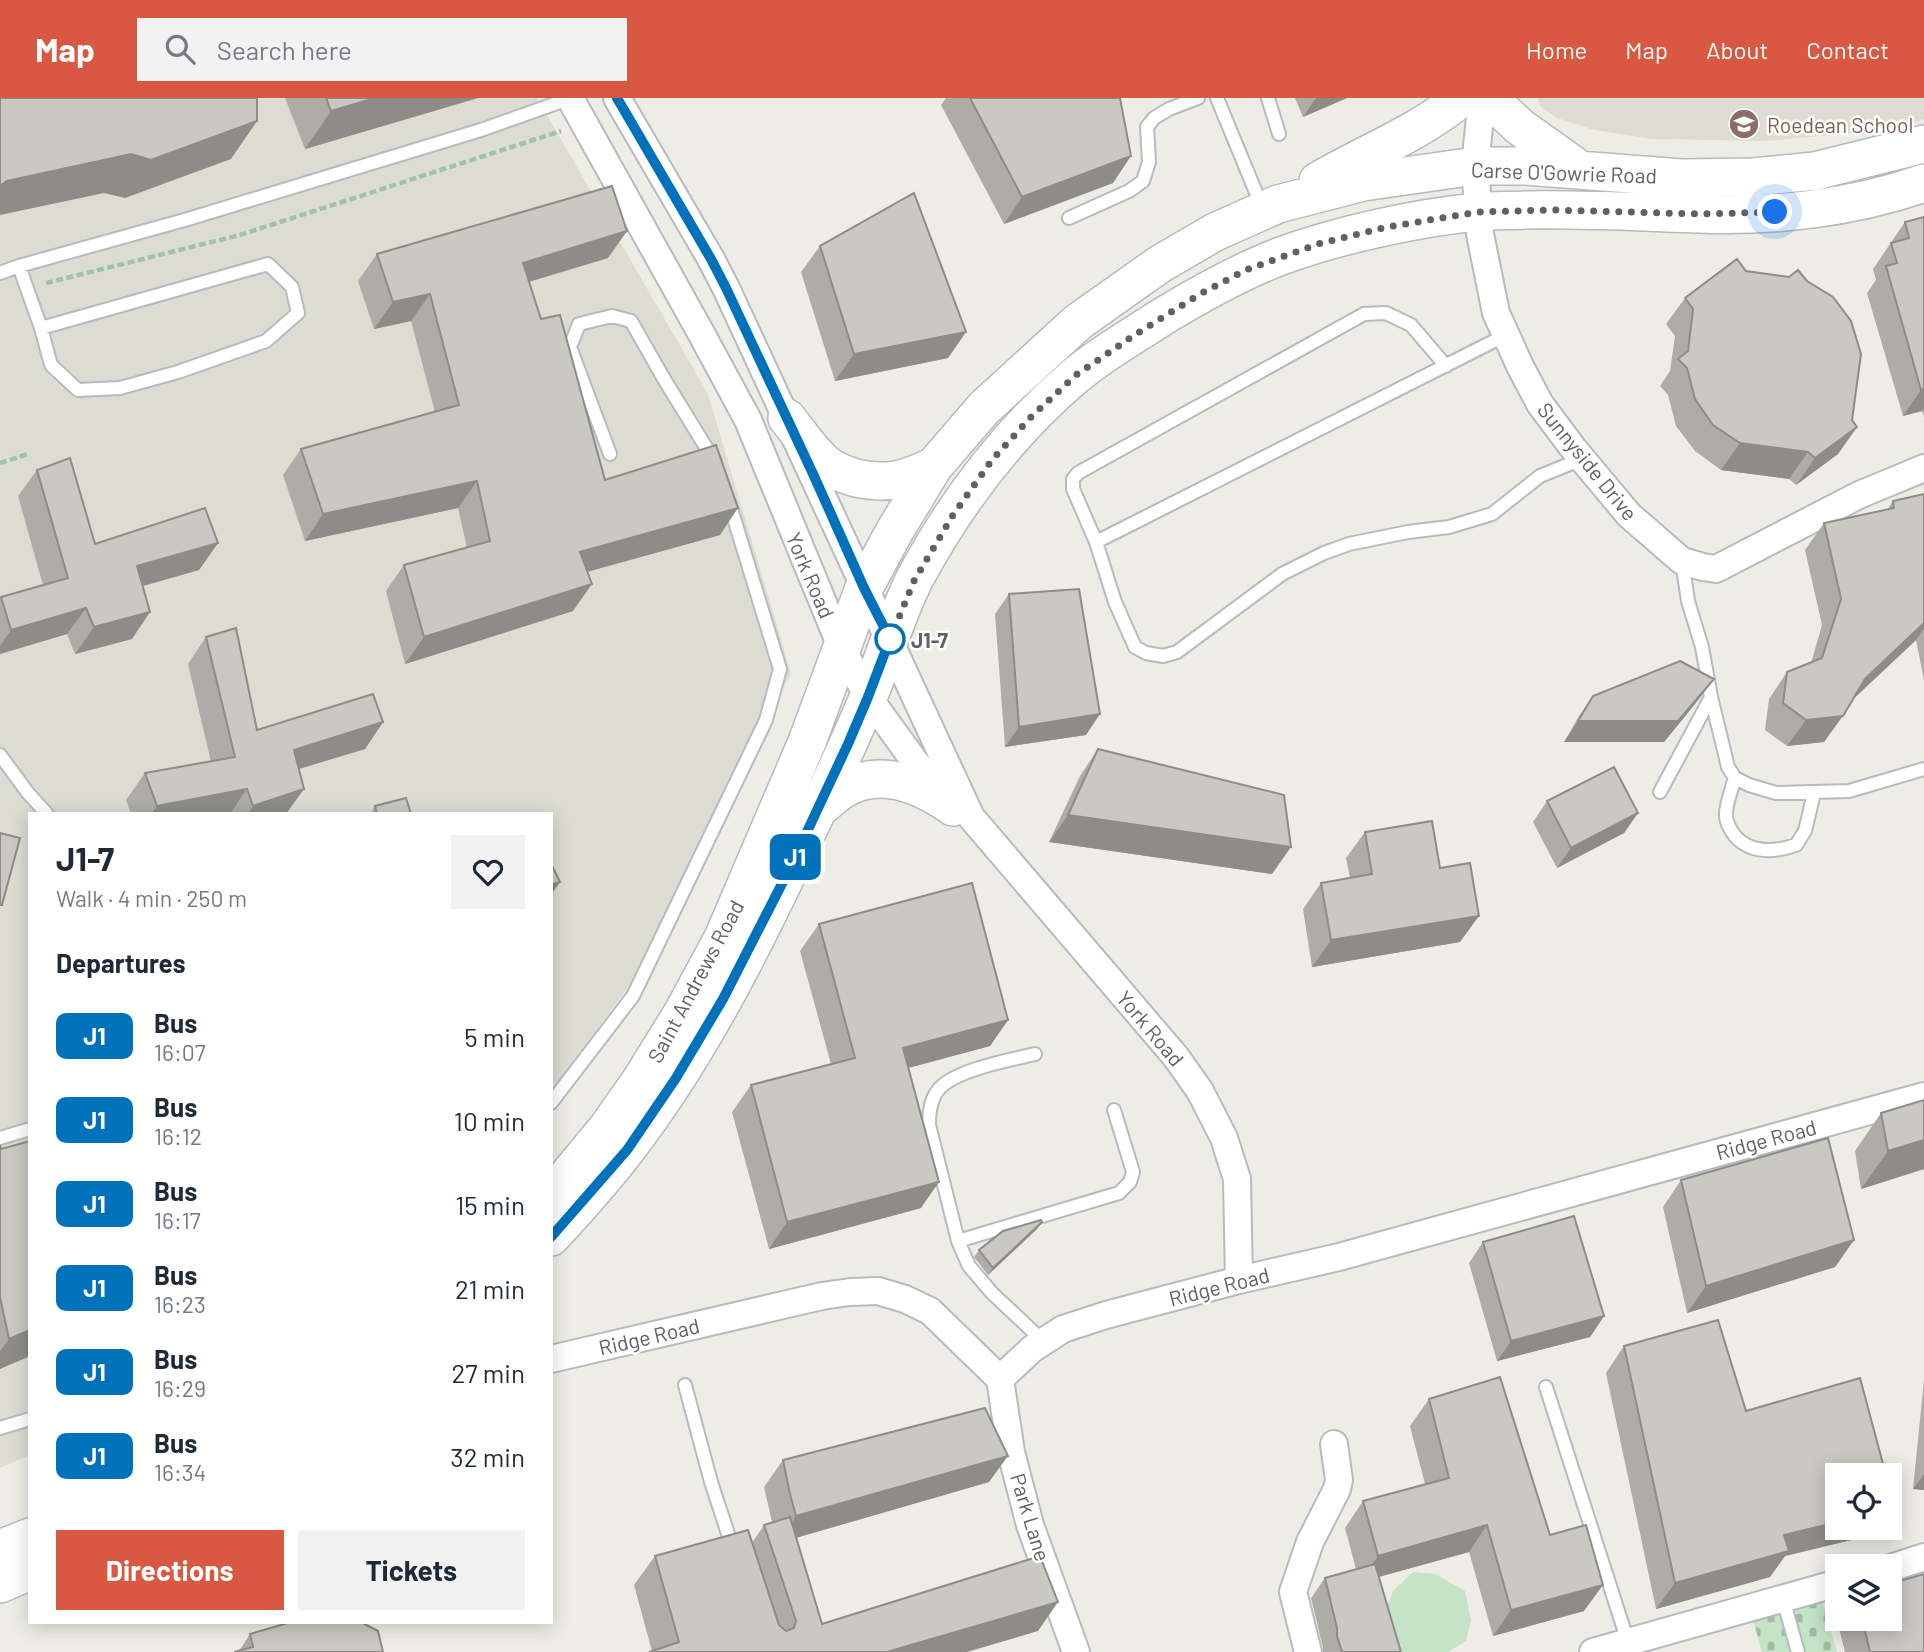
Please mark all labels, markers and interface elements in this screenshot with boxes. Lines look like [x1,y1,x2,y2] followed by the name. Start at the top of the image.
[137,18,627,81] search box
[35,29,95,69] text: Map
[161,30,199,68] icon: search
[217,34,352,65] text: Search here
[1526,35,1587,64] text: Home
[1625,35,1668,64] text: Map
[1706,35,1768,64] text: About
[1806,35,1889,64] text: Contact
[1727,107,1761,141] school or university icon: Roedean School
[1767,112,1913,137] place label: Roedean School
[1471,156,1657,188] street label: Carse O'Gowrie Road
[1757,194,1792,229] your location
[1533,397,1643,525] street label: Sunnyside Drive
[782,528,840,622] street label: York Road
[875,624,905,654] marker: J1-7
[911,627,949,652] place label: J1-7
[764,834,826,880] line badge: J1
[451,835,525,909] button: heart
[56,838,114,878] text: J1-7
[784,842,806,871] text: J1
[56,884,247,912] text: Walk · 4 min · 250 m
[642,895,748,1067] street label: Saint Andrews Road
[56,947,186,978] text: Departures
[1112,985,1190,1071] street label: York Road
[154,1007,197,1038] text: Bus
[83,1021,106,1050] text: J1
[464,1021,525,1052] text: 5 min
[154,1038,206,1066] text: 16:07
[154,1091,197,1122] text: Bus
[83,1105,106,1134] text: J1
[454,1105,525,1136] text: 10 min
[1713,1114,1819,1164] street label: Ridge Road
[154,1122,202,1150] text: 16:12
[154,1175,197,1206] text: Bus
[83,1189,106,1218] text: J1
[455,1189,525,1220] text: 15 min
[154,1206,201,1234] text: 16:17
[154,1259,197,1290] text: Bus
[1166,1261,1272,1311] street label: Ridge Road
[83,1273,106,1302] text: J1
[455,1273,525,1304] text: 21 min
[154,1290,206,1318] text: 16:23
[596,1312,702,1360] street label: Ridge Road
[154,1343,197,1374] text: Bus
[83,1357,106,1386] text: J1
[451,1357,525,1388] text: 27 min
[154,1374,206,1402] text: 16:29
[154,1427,197,1458] text: Bus
[83,1441,106,1470] text: J1
[450,1441,525,1472] text: 32 min
[154,1458,206,1486] text: 16:34
[1825,1463,1902,1631] map controls
[1825,1463,1902,1540] button: locate
[1006,1470,1056,1564] street label: Park Lane
[56,1530,284,1610] button: Directions
[298,1530,525,1610] button: Tickets
[1825,1554,1902,1631] button: layers

